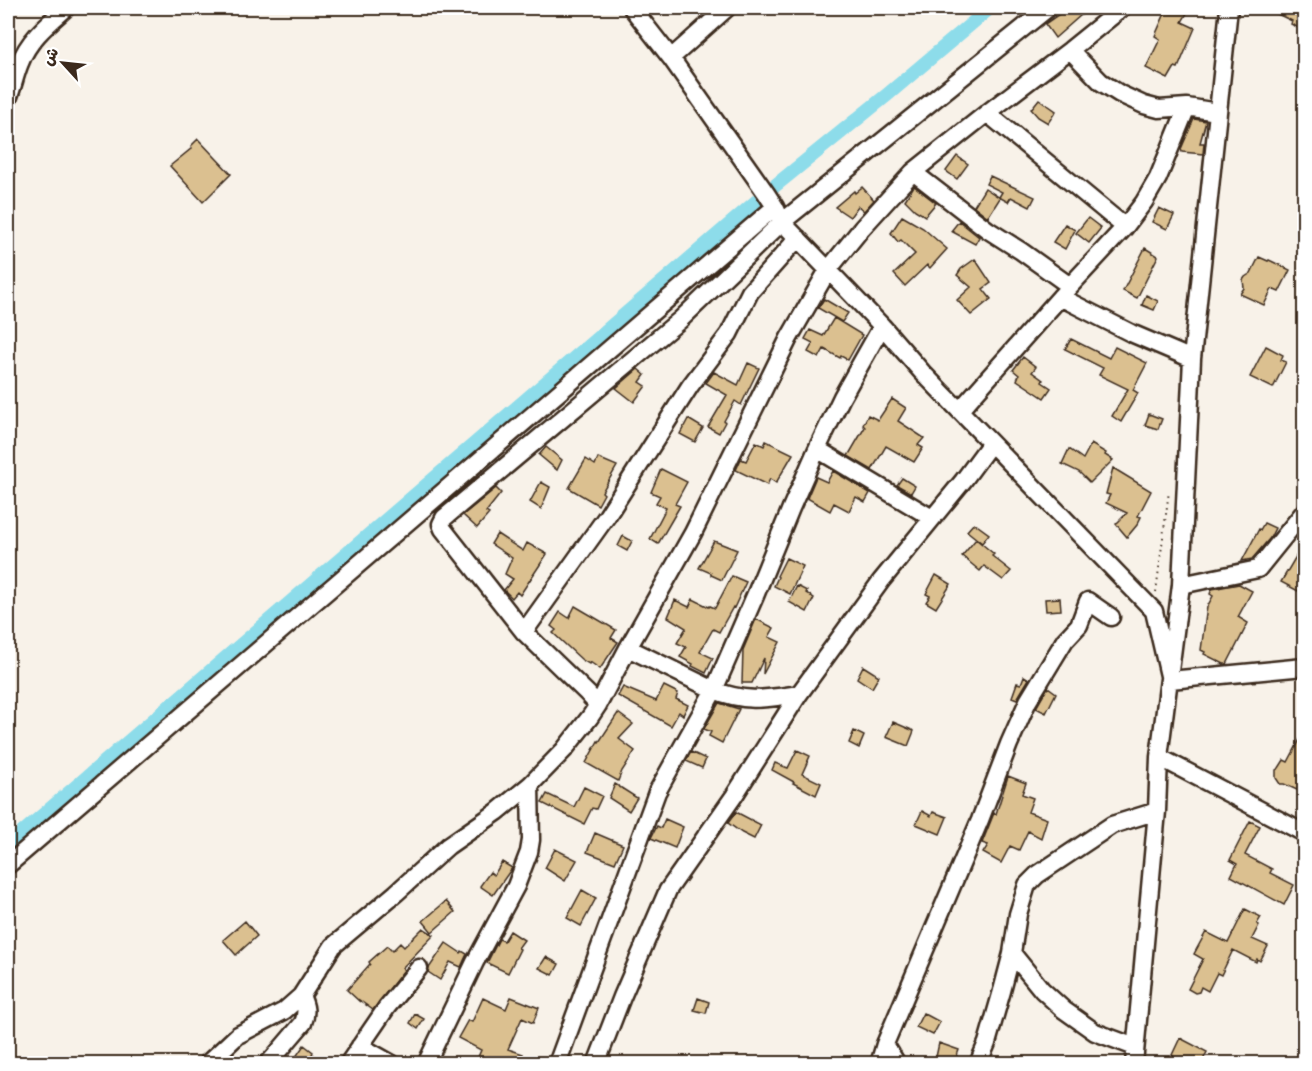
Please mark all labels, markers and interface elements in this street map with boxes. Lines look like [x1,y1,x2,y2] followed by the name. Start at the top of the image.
[33,33,93,93] north arrow
[37,44,64,69] text: ش

